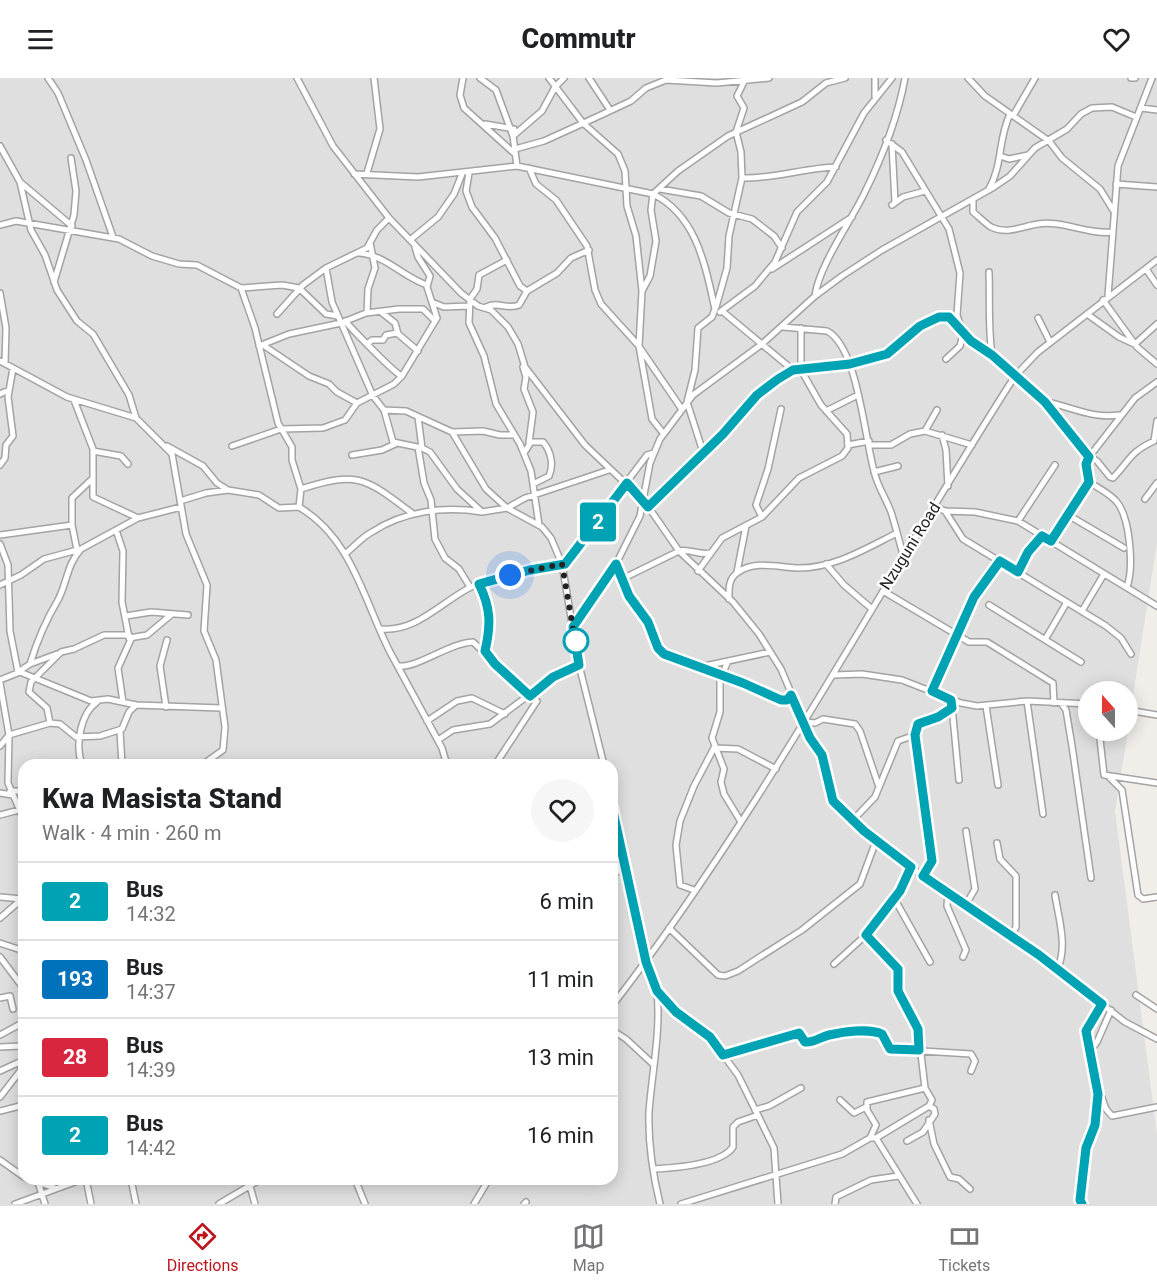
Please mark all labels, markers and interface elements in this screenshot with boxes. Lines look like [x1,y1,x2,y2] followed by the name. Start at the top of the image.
[24,23,57,56] icon: menu
[521,23,636,55] text: Commutr
[1100,23,1133,56] icon: heart
[876,499,944,593] street label: Nzuguni Road
[578,502,618,542] line badge: 2
[592,510,604,534] text: 2
[495,560,525,590] your location
[563,628,589,654] unlabelled marker
[1078,681,1138,741] north arrow
[1078,681,1138,741] map controls
[531,779,594,842] button: heart
[42,782,282,815] text: Kwa Masista Stand
[42,821,221,845] text: Walk · 4 min · 260 m
[126,877,164,902] text: Bus
[69,889,81,913] text: 2
[539,889,594,914] text: 6 min
[126,902,176,926] text: 14:32
[126,955,164,980] text: Bus
[57,967,93,991] text: 193
[527,967,594,992] text: 11 min
[126,980,176,1004] text: 14:37
[126,1033,164,1058] text: Bus
[63,1045,87,1069] text: 28
[527,1045,594,1070] text: 13 min
[126,1058,176,1082] text: 14:39
[126,1111,164,1136] text: Bus
[69,1123,81,1147] text: 2
[527,1123,594,1148] text: 16 min
[126,1136,176,1160] text: 14:42
[167,1220,239,1275] tab: Directions
[572,1220,605,1275] tab: Map
[939,1220,990,1275] tab: Tickets

